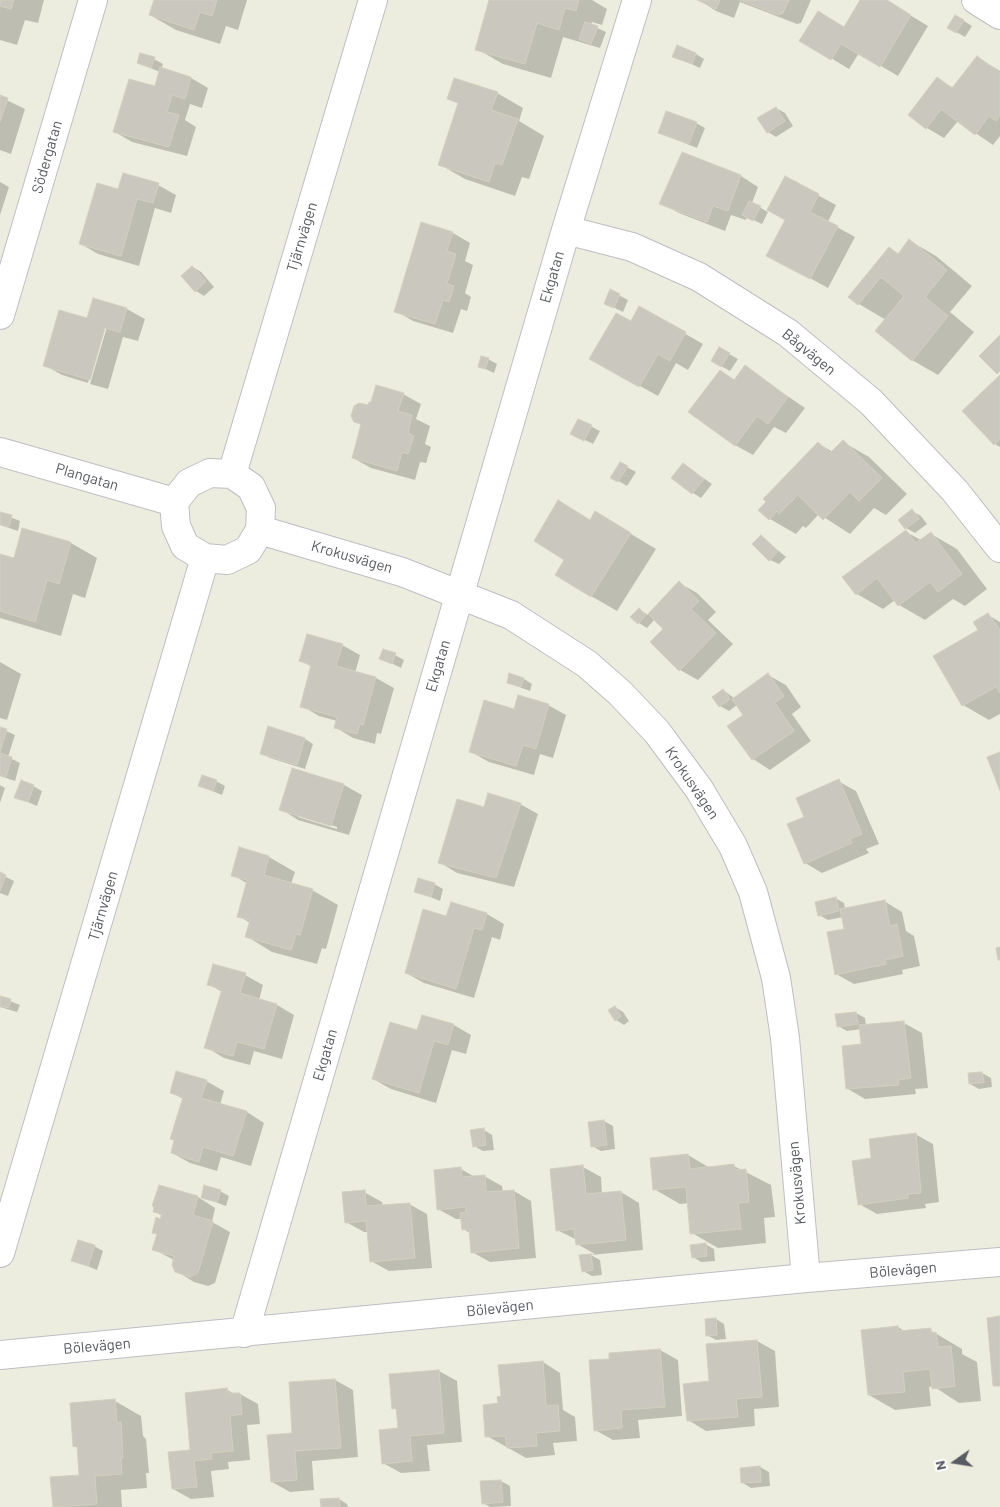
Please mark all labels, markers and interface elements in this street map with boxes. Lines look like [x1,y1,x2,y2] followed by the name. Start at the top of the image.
[28,118,66,196] street label: Södergatan
[283,200,321,274] street label: Tjärnvägen
[536,249,568,305] street label: Ekgatan
[779,325,839,379] street label: Bågvägen
[53,459,121,495] street label: Plangatan
[309,537,395,577] street label: Krokusvägen
[422,638,454,694] street label: Ekgatan
[661,743,723,823] street label: Krokusvägen
[84,869,122,943] street label: Tjärnvägen
[309,1027,341,1083] street label: Ekgatan
[784,1141,810,1225] street label: Krokusvägen
[869,1258,937,1282] street label: Bölevägen
[466,1296,534,1320] street label: Bölevägen
[63,1334,131,1358] street label: Bölevägen
[930,1437,980,1487] north arrow
[931,1459,949,1472] text: N

